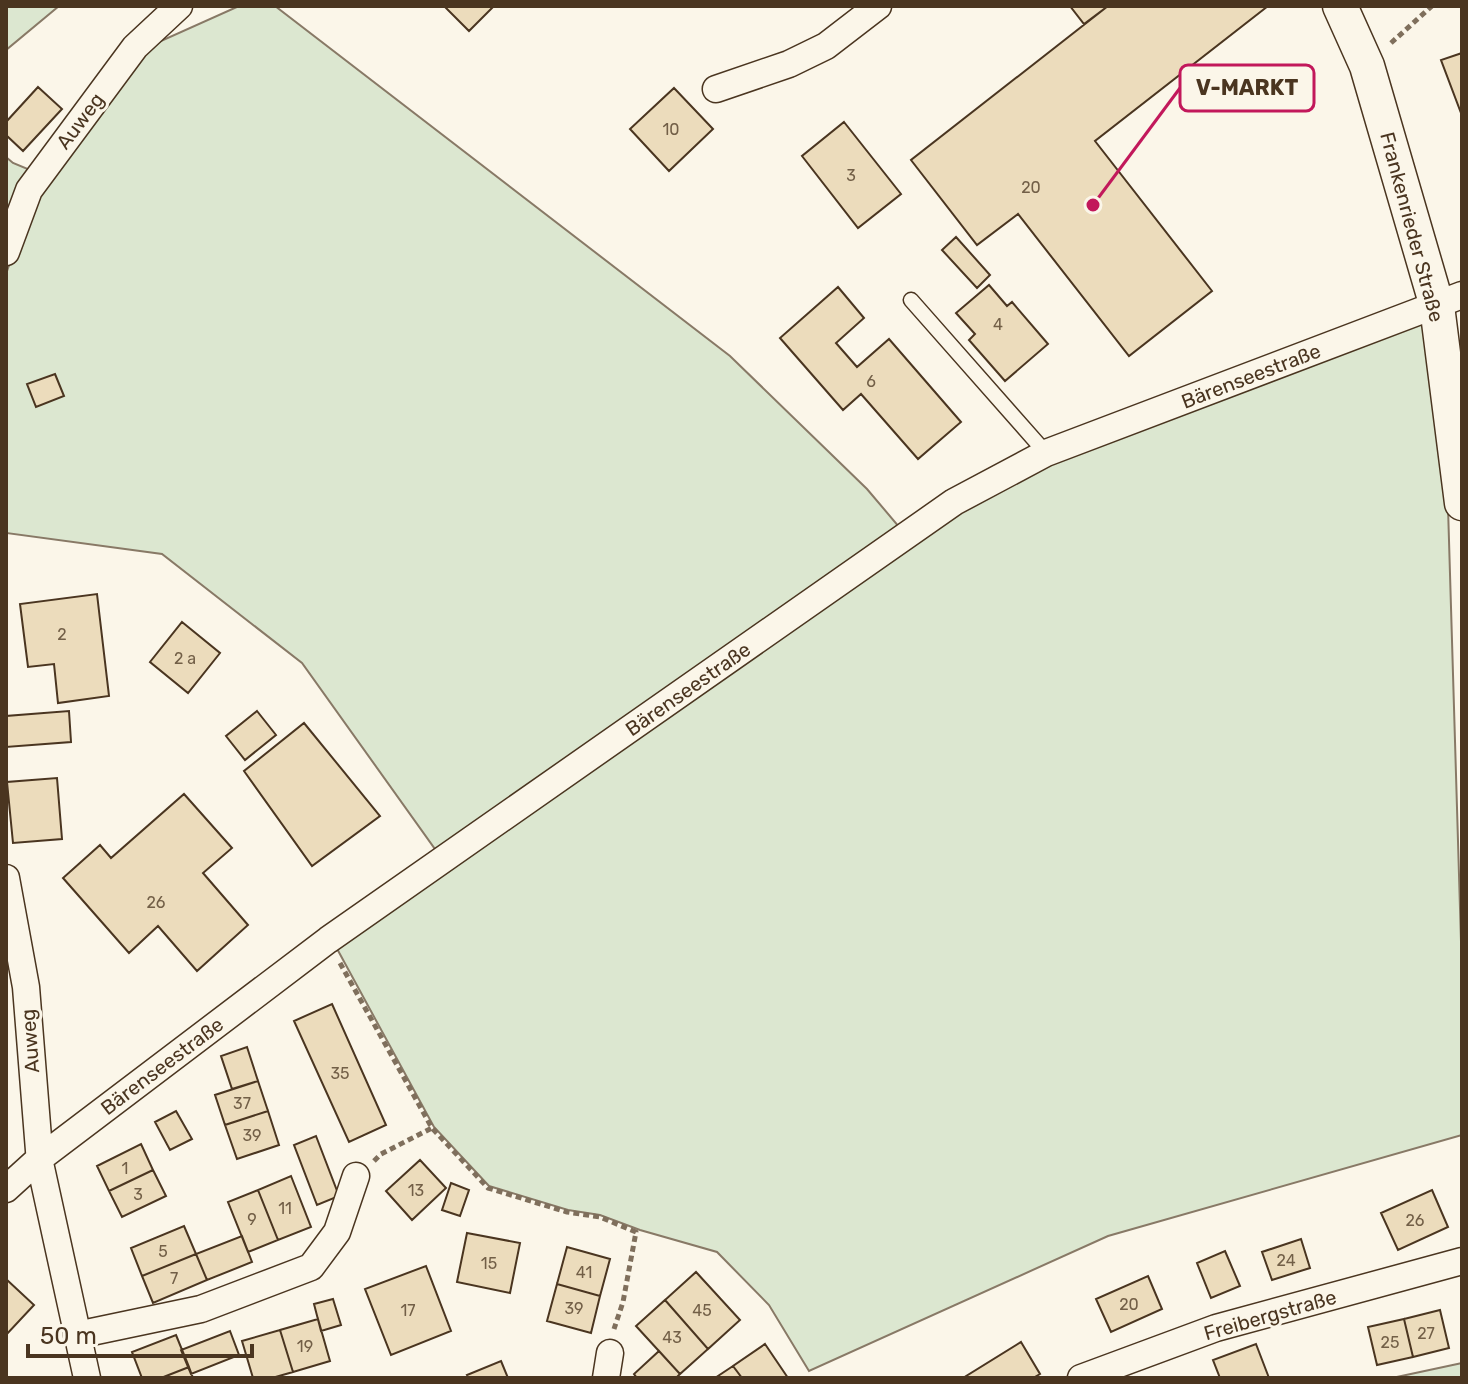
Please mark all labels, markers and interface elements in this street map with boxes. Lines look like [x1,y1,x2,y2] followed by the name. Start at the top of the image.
[1180,65,1314,111] callout: V-MARKT
[1196,74,1298,101] text: V-MARKT
[51,88,109,154] street label: Auweg
[662,120,680,139] house number: 10
[1375,129,1449,325] street label: Frankenrieder Straße
[846,166,856,185] house number: 3
[1021,178,1041,197] house number: 20
[993,315,1003,334] house number: 4
[1178,338,1324,414] street label: Bärenseestraße
[866,372,876,391] house number: 6
[57,625,67,644] house number: 2
[621,637,755,741] street label: Bärenseestraße
[174,649,196,668] house number: 2 a
[146,893,166,912] house number: 26
[16,1008,44,1074] street label: Auweg
[96,1012,228,1120] street label: Bärenseestraße
[330,1064,350,1083] house number: 35
[233,1094,251,1113] house number: 37
[242,1126,262,1145] house number: 39
[122,1159,128,1178] house number: 1
[408,1181,424,1200] house number: 13
[133,1185,143,1204] house number: 3
[278,1199,292,1218] house number: 11
[247,1210,257,1229] house number: 9
[1405,1211,1425,1230] house number: 26
[158,1242,168,1261] house number: 5
[1276,1251,1296,1270] house number: 24
[481,1254,497,1273] house number: 15
[576,1263,592,1282] house number: 41
[170,1269,178,1288] house number: 7
[1201,1285,1339,1345] street label: Freibergstraße
[1119,1295,1139,1314] house number: 20
[564,1299,584,1318] house number: 39
[400,1301,416,1320] house number: 17
[692,1301,712,1320] house number: 45
[28,1308,252,1358] scale bar
[40,1322,97,1350] text: 50 m
[1417,1324,1435,1343] house number: 27
[662,1328,682,1347] house number: 43
[1381,1333,1399,1352] house number: 25
[297,1337,313,1356] house number: 19

